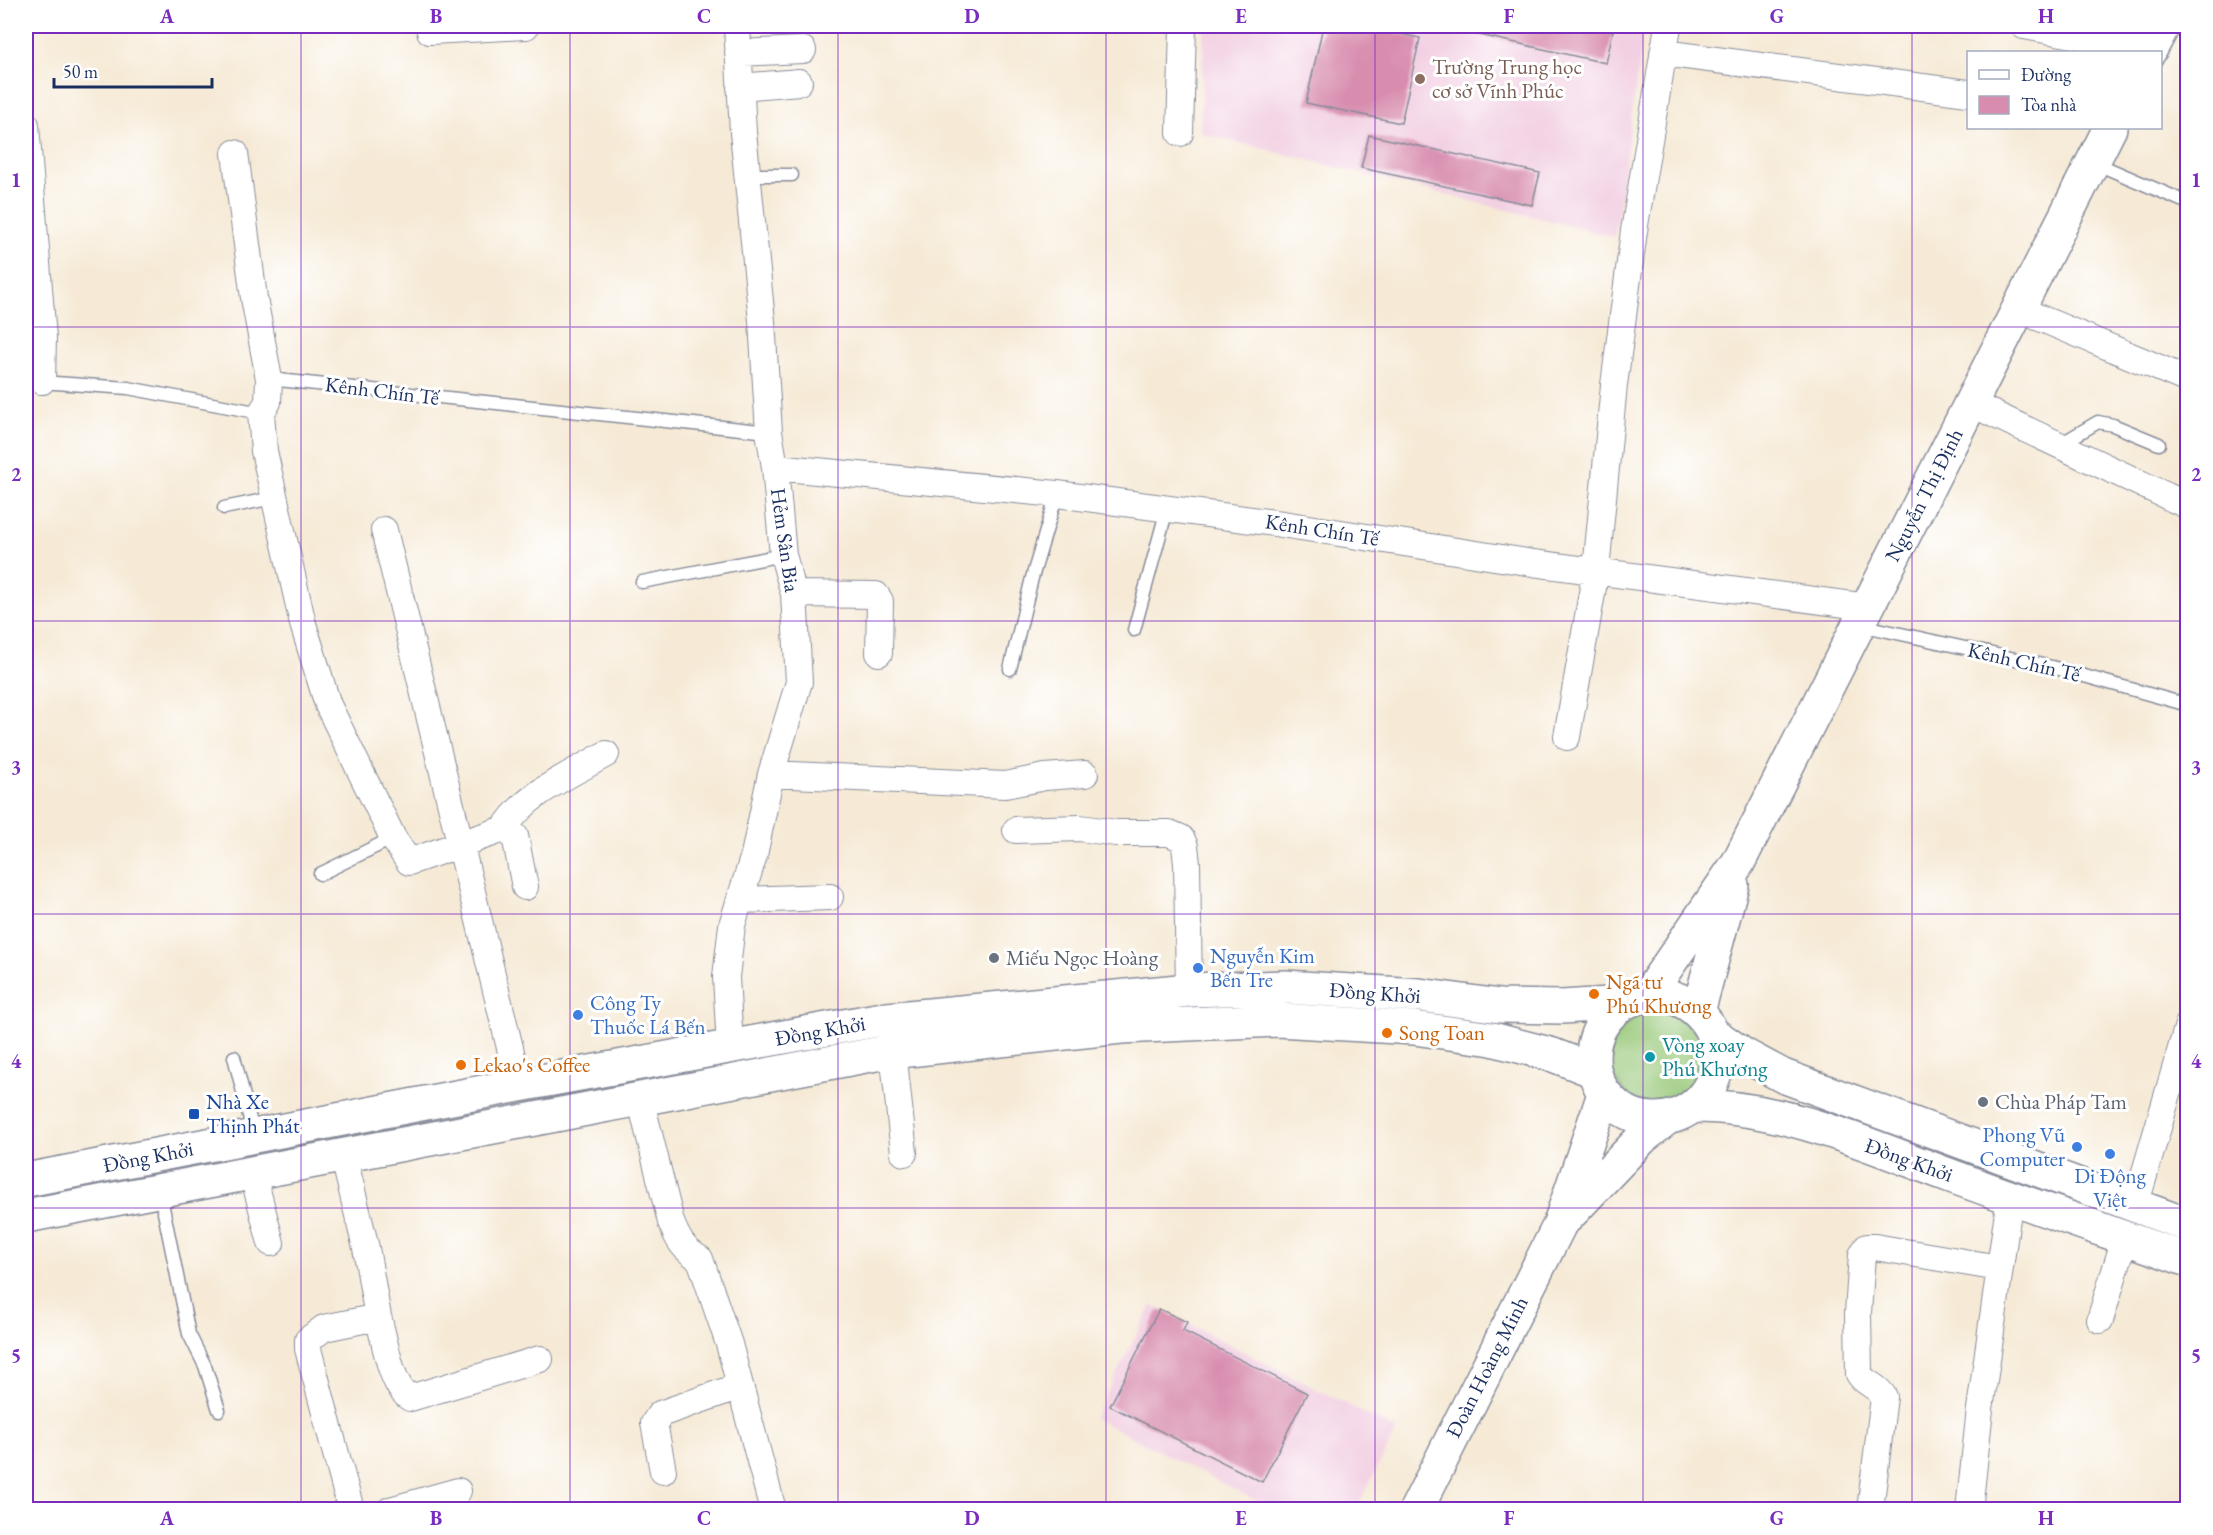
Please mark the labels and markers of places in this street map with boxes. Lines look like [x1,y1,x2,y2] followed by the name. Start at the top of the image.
[1432,53,1582,104] place label: Trường Trung học cơ sở Vĩnh Phúc
[1413,72,1427,86] marker: Trường Trung học cơ sở Vĩnh Phúc
[1210,942,1315,993] place label: Nguyễn Kim Bến Tre
[1006,944,1159,971] place label: Miếu Ngọc Hoàng
[987,951,1001,965] marker: Miếu Ngọc Hoàng
[1191,961,1205,975] marker: Nguyễn Kim Bến Tre
[1606,968,1712,1019] place label: Ngã tư Phú Khương
[1587,987,1601,1001] marker: Ngã tư Phú Khương
[590,989,706,1040] place label: Công Ty Thuốc Lá Bến
[571,1008,585,1022] marker: Công Ty Thuốc Lá Bến
[1399,1019,1485,1046] place label: Song Toan
[1380,1026,1394,1040] marker: Song Toan
[1662,1031,1768,1082] place label: Vòng xoay Phú Khương
[1643,1050,1657,1064] marker: Vòng xoay Phú Khương
[473,1051,590,1078] place label: Lekao's Coffee
[454,1058,468,1072] marker: Lekao's Coffee
[206,1088,300,1139] place label: Nhà Xe Thịnh Phát
[1995,1088,2127,1115] place label: Chùa Pháp Tam
[1976,1095,1990,1109] marker: Chùa Pháp Tam
[187,1107,201,1121] marker: Nhà Xe Thịnh Phát
[1980,1121,2065,1172] place label: Phong Vũ Computer
[2070,1140,2084,1154] marker: Phong Vũ Computer
[2103,1147,2117,1161] marker: Di Động Việt
[2074,1162,2147,1213] place label: Di Động Việt

